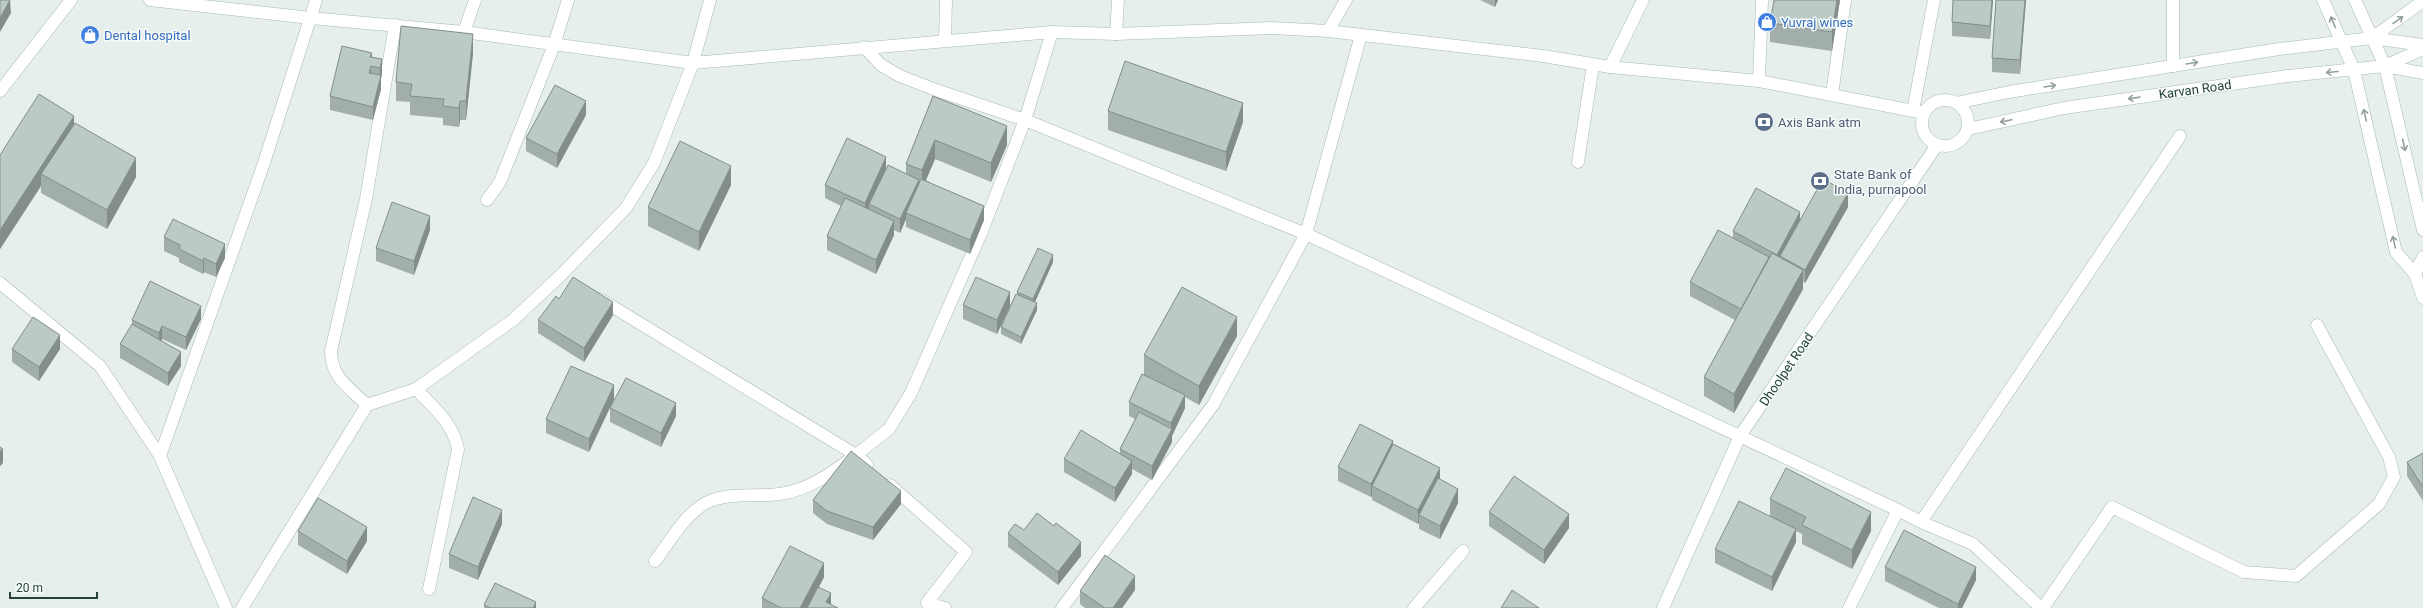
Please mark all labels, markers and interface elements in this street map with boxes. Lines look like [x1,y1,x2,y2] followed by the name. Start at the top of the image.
[1756,11,1778,33] shop icon: Yuvraj wines
[1781,15,1854,30] place label: Yuvraj wines
[2392,15,2403,24] one-way arrow
[2329,16,2336,28] one-way arrow
[79,24,101,46] shop icon: Dental hospital
[104,28,191,43] place label: Dental hospital
[2185,59,2198,67] one-way arrow
[2326,68,2339,75] one-way arrow
[2158,77,2232,102] street label: Karvan Road
[2043,81,2056,89] one-way arrow
[2128,94,2141,102] one-way arrow
[2360,109,2368,122] one-way arrow
[1753,111,1775,133] bank icon: Axis Bank atm
[1778,115,1861,130] place label: Axis Bank atm
[2000,118,2013,126] one-way arrow
[2400,139,2408,152] one-way arrow
[1834,167,1926,197] place label: State Bank of India, purnapool
[1809,170,1831,192] bank icon: State Bank of India, purnapool
[2389,236,2397,249] one-way arrow
[1756,330,1816,409] street label: Dhoolpet Road
[10,574,97,600] scale bar
[16,581,43,595] text: 20 m

